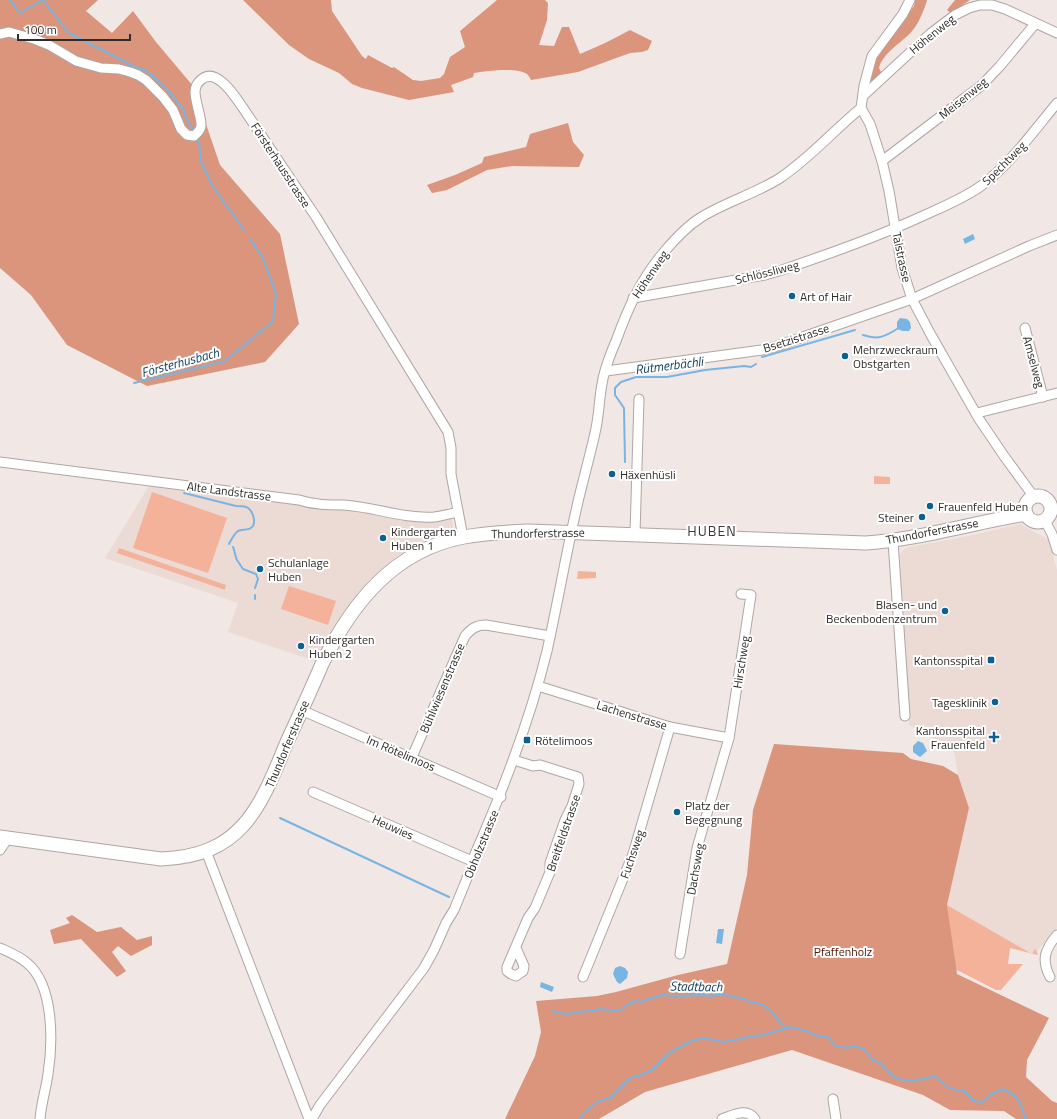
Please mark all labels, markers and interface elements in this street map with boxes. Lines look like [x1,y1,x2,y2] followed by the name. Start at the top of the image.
[905,9,959,59] street label: Höhenweg
[18,16,130,42] scale bar
[24,20,57,39] text: 100 m
[934,72,992,124] street label: Meisenweg
[246,119,316,211] street label: Försterhausstrasse
[977,136,1031,190] street label: Spechtweg
[887,230,917,284] street label: Talstrasse
[627,246,673,302] street label: Höhenweg
[733,255,801,289] street label: Schlössliweg
[800,287,852,306] place label: Art of Hair
[787,291,797,301] marker: Art of Hair
[760,318,832,358] street label: Bsetzistrasse
[1018,334,1050,390] street label: Amselweg
[853,340,938,373] place label: Mehrzweckraum Obstgarten
[139,342,222,382] water label: Försterhusbach
[634,351,705,379] water label: Rütmerbächli
[840,351,850,361] marker: Mehrzweckraum Obstgarten
[620,465,676,484] place label: Häxenhüsli
[607,469,617,479] marker: Häxenhüsli
[186,476,272,506] street label: Alte Landstrasse
[938,497,1028,516] place label: Frauenfeld Huben
[925,501,935,511] marker: Frauenfeld Huben
[878,508,914,527] place label: Steiner
[917,512,927,522] marker: Steiner
[884,513,980,549] street label: Thundorferstrasse
[687,520,737,541] district label: HUBEN
[391,522,456,555] place label: Kindergarten Huben 1
[491,523,585,543] street label: Thundorferstrasse
[378,533,388,543] marker: Kindergarten Huben 1
[268,553,329,586] place label: Schulanlage Huben
[255,564,265,574] marker: Schulanlage Huben
[826,595,937,628] place label: Blasen- und Beckenbodenzentrum
[940,606,950,616] marker: Blasen- und Beckenbodenzentrum
[309,630,374,663] place label: Kindergarten Huben 2
[727,634,755,690] street label: Hirschweg
[414,640,470,736] street label: Bühlwiesenstrasse
[296,641,306,651] marker: Kindergarten Huben 2
[914,651,983,670] place label: Kantonsspital
[986,655,996,665] marker: Kantonsspital
[932,693,987,712] place label: Tagesklinik
[594,695,670,735] street label: Lachenstrasse
[260,697,314,791] street label: Thundorferstrasse
[990,697,1000,707] marker: Tagesklinik
[916,721,985,754] place label: Kantonsspital Frauenfeld
[364,730,439,776] street label: Im Rötelimoos
[535,731,593,750] place label: Rötelimoos
[988,731,1000,743] marker: Kantonsspital Frauenfeld
[522,735,532,745] marker: Rötelimoos
[541,792,585,874] street label: Breitfeldstrasse
[685,796,742,829] place label: Platz der Begegnung
[459,807,503,881] street label: Obholzstrasse
[672,807,682,817] marker: Platz der Begegnung
[369,809,417,845] street label: Heuwies
[615,827,649,881] street label: Fuchsweg
[681,842,709,896] street label: Dachsweg
[814,942,872,961] park label: Pfaffenholz
[670,976,723,996] water label: Stadtbach

